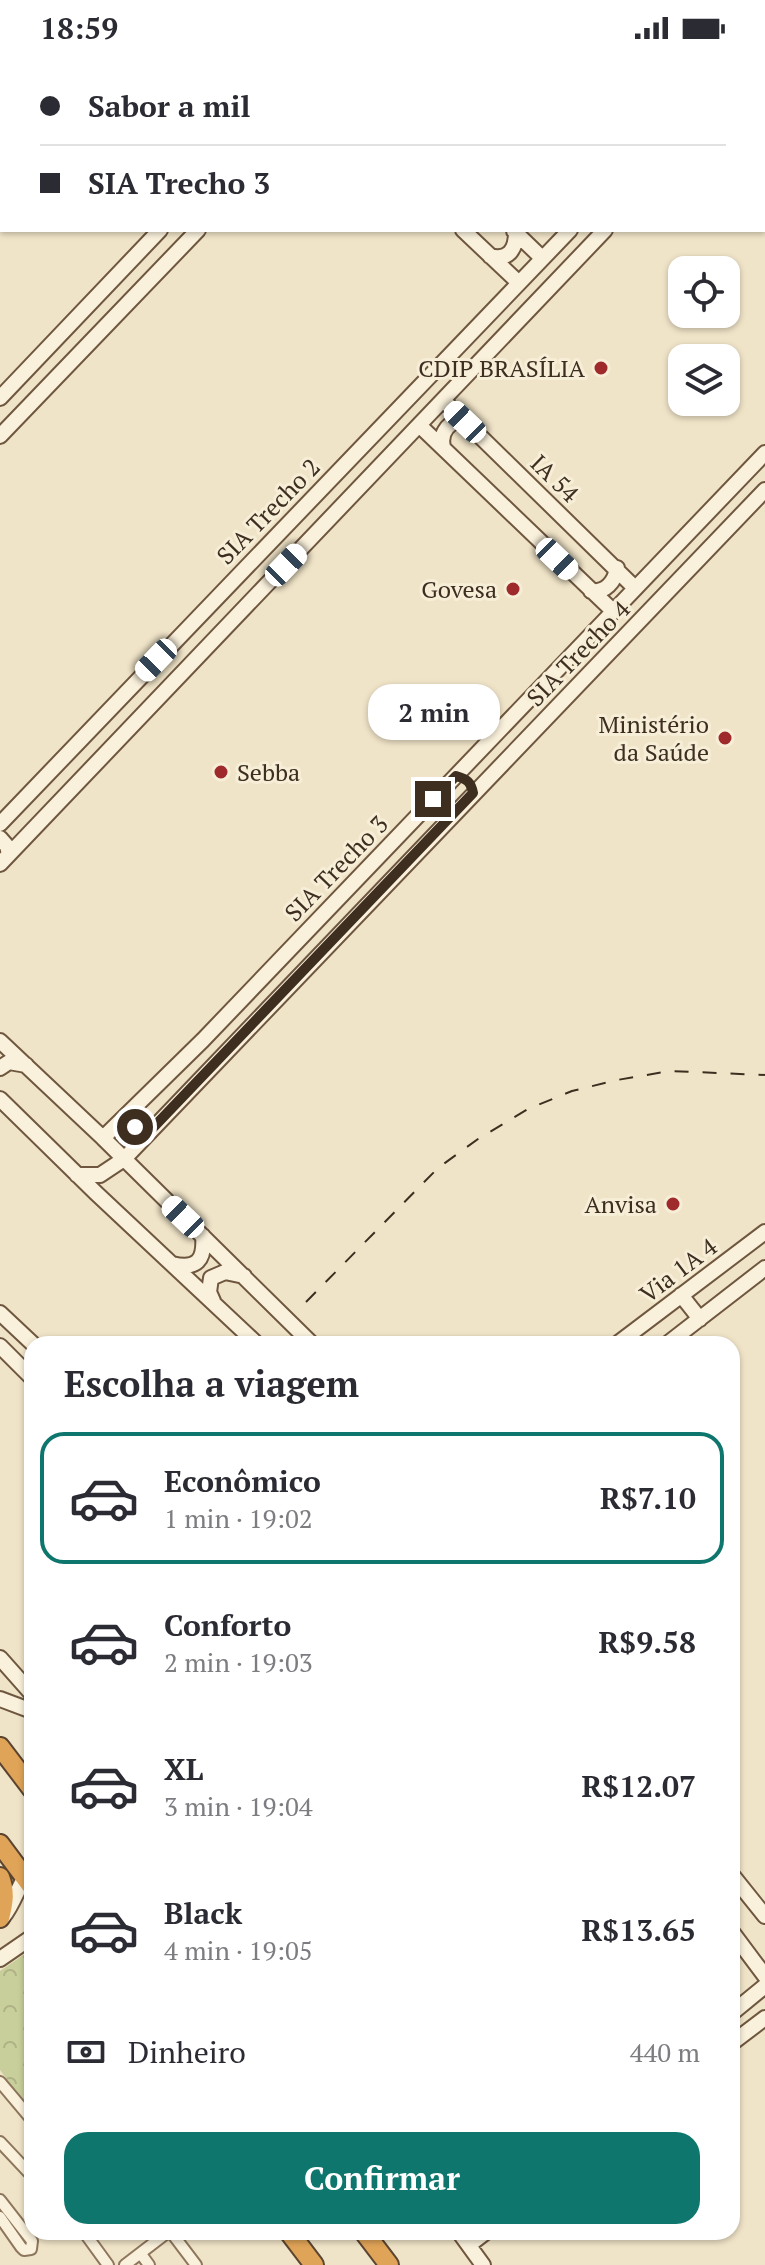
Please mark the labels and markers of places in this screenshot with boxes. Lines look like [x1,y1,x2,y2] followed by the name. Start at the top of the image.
[418,352,586,384] place label: CDIP BRASÍLIA
[592,359,610,377] marker: CDIP BRASÍLIA
[421,573,497,605] place label: Govesa
[504,580,522,598] marker: Govesa
[598,708,709,768] place label: Ministério da Saúde
[716,729,734,747] marker: Ministério da Saúde
[237,756,300,788] place label: Sebba
[212,763,230,781] marker: Sebba
[584,1188,657,1220] place label: Anvisa
[664,1195,682,1213] marker: Anvisa

